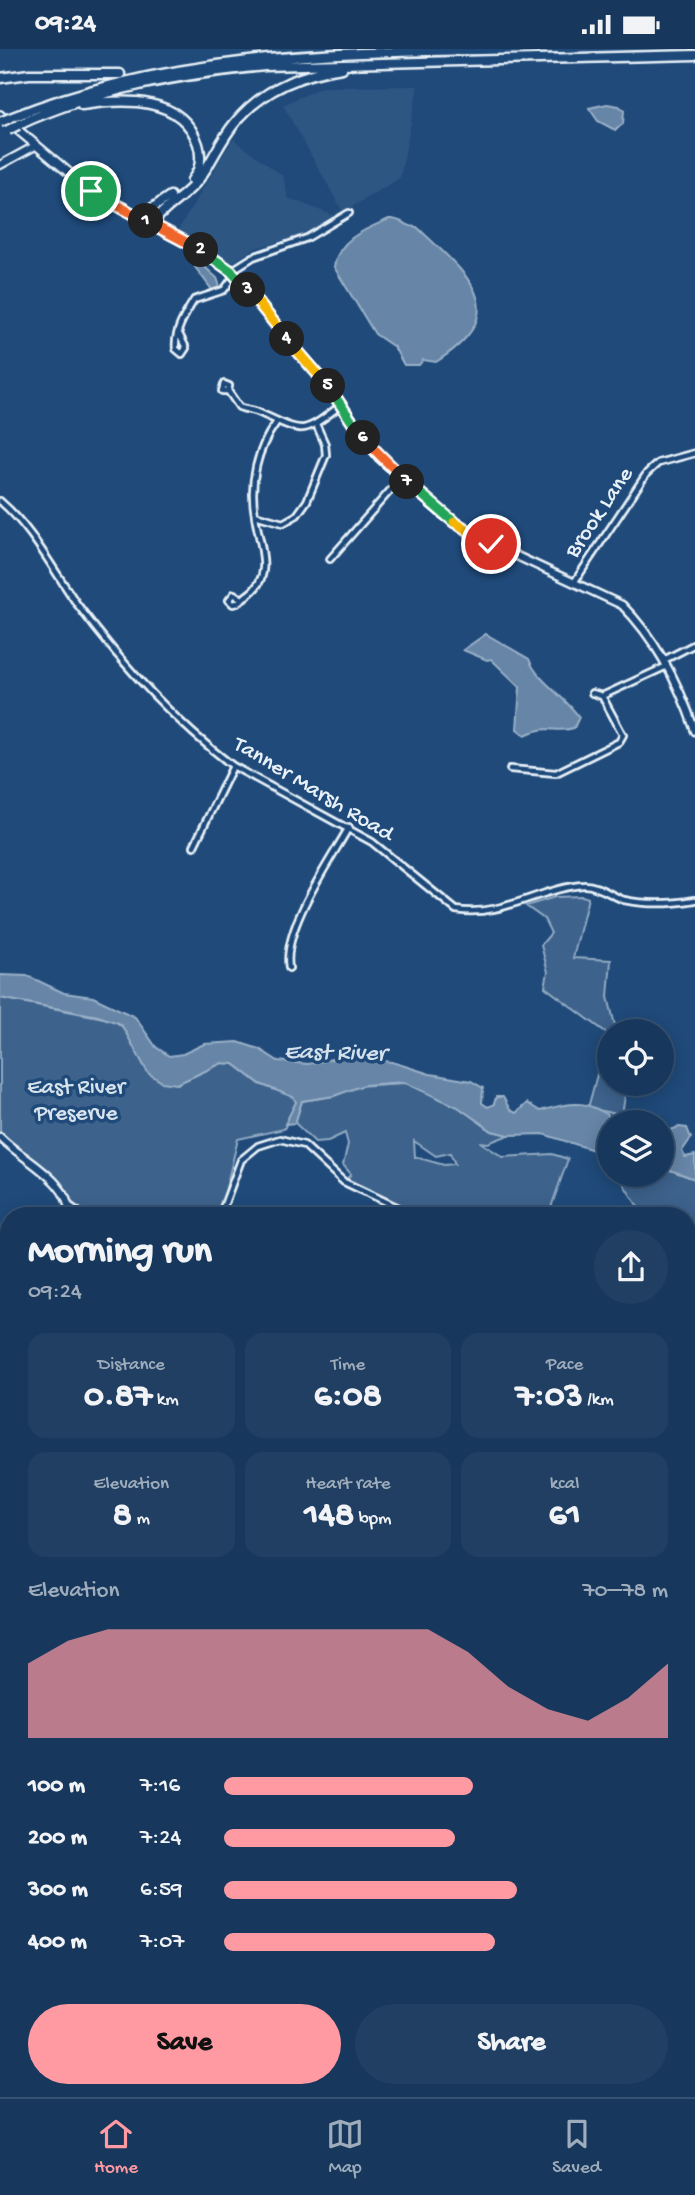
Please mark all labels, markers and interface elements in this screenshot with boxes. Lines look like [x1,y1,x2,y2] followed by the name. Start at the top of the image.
[35,9,96,40] text: 09:24
[61,161,121,221] pin
[72,172,110,210] icon: arrive
[128,203,164,239] pin: 1
[142,209,149,232] text: 1
[184,233,218,267] pin: 2
[196,238,205,261] text: 2
[230,273,266,307] pin: 3
[243,278,252,301] text: 3
[270,321,304,357] pin: 4
[282,327,291,350] text: 4
[310,369,346,403] pin: 5
[323,374,333,397] text: 5
[346,421,380,455] pin: 6
[358,426,367,449] text: 6
[559,462,641,564] street label: Brook Lane
[390,465,424,499] pin: 7
[402,470,411,493] text: 7
[461,514,521,574] pin
[472,525,510,563] icon: check
[226,730,399,849] street label: Tanner Marsh Road
[597,1019,674,1187] map controls
[597,1019,674,1096] button: locate
[284,1039,391,1069] water label: East River
[27,1075,127,1128] park label: East River Preserve
[597,1110,674,1187] button: layers
[594,1230,668,1304] button: share
[28,1231,212,1275] text: Morning run
[28,1279,82,1306] text: 09:24
[98,1354,165,1377] text: Distance
[331,1354,365,1377] text: Time
[546,1354,583,1377] text: Pace
[84,1377,152,1418] text: 0.87
[314,1377,382,1418] text: 6:08
[516,1377,583,1418] text: 7:03
[152,1389,179,1412] text: km
[583,1389,614,1412] text: /km
[94,1473,169,1496] text: Elevation
[305,1473,391,1496] text: Heart rate
[550,1473,580,1496] text: kcal
[113,1496,132,1537] text: 8
[304,1496,354,1537] text: 148
[549,1496,581,1537] text: 61
[132,1508,150,1531] text: m
[354,1508,392,1531] text: bpm
[28,1578,119,1605] text: Elevation
[583,1578,668,1605] text: 70–78 m
[28,1773,85,1800] text: 100 m
[140,1773,180,1800] text: 7:16
[28,1825,87,1852] text: 200 m
[140,1825,181,1852] text: 7:24
[28,1877,88,1904] text: 300 m
[140,1877,183,1904] text: 6:59
[28,1929,87,1956] text: 400 m
[140,1929,184,1956] text: 7:07
[28,2004,341,2084] button: Save
[355,2004,668,2084] button: Share
[94,2115,138,2180] tab: Home
[326,2115,364,2180] tab: Map
[552,2115,601,2180] tab: Saved

